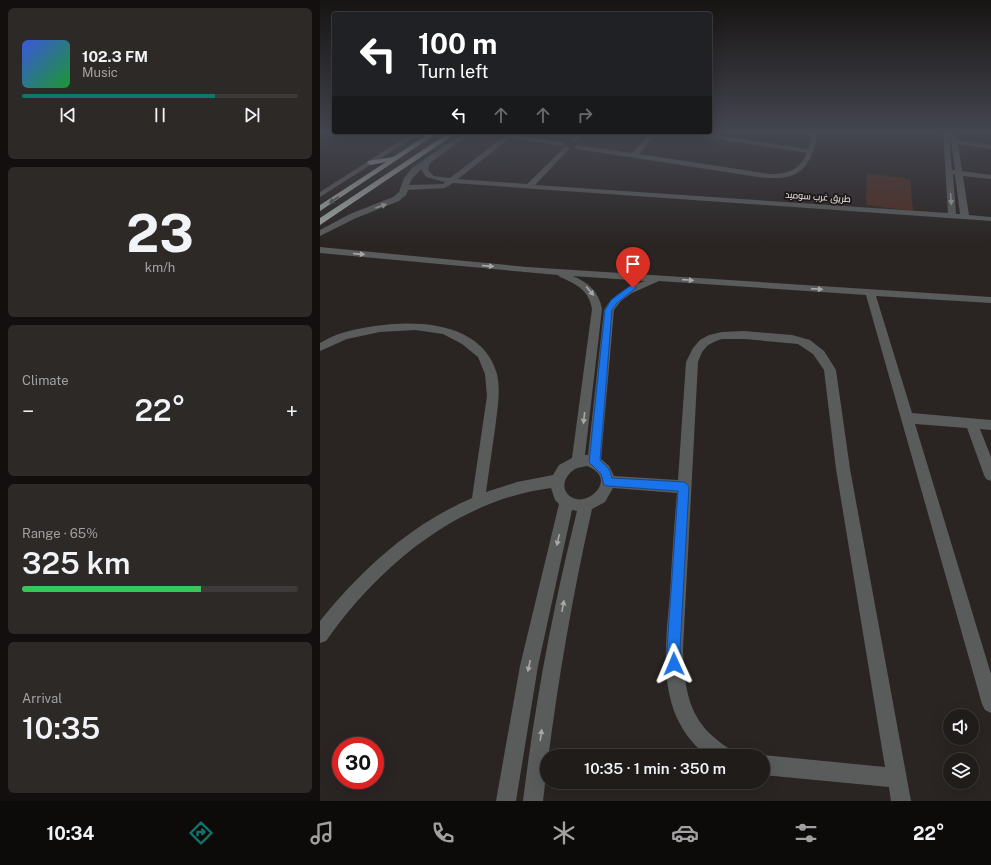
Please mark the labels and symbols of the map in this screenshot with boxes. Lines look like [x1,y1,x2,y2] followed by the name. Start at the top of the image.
[785,189,852,205] street label: طريق غرب سوميد
[947,193,954,205] one-way arrow
[328,196,339,204] one-way arrow
[375,202,387,208] one-way arrow
[616,247,650,288] pin
[353,251,365,258] one-way arrow
[482,263,494,269] one-way arrow
[682,277,694,284] one-way arrow
[811,285,823,292] one-way arrow
[585,286,594,296] one-way arrow
[580,412,587,424] one-way arrow
[554,534,560,546] one-way arrow
[560,600,566,612] one-way arrow
[653,643,695,685] position arrow
[525,660,531,673] one-way arrow
[538,728,544,741] one-way arrow
[332,737,384,789] speed limit sign: 30

